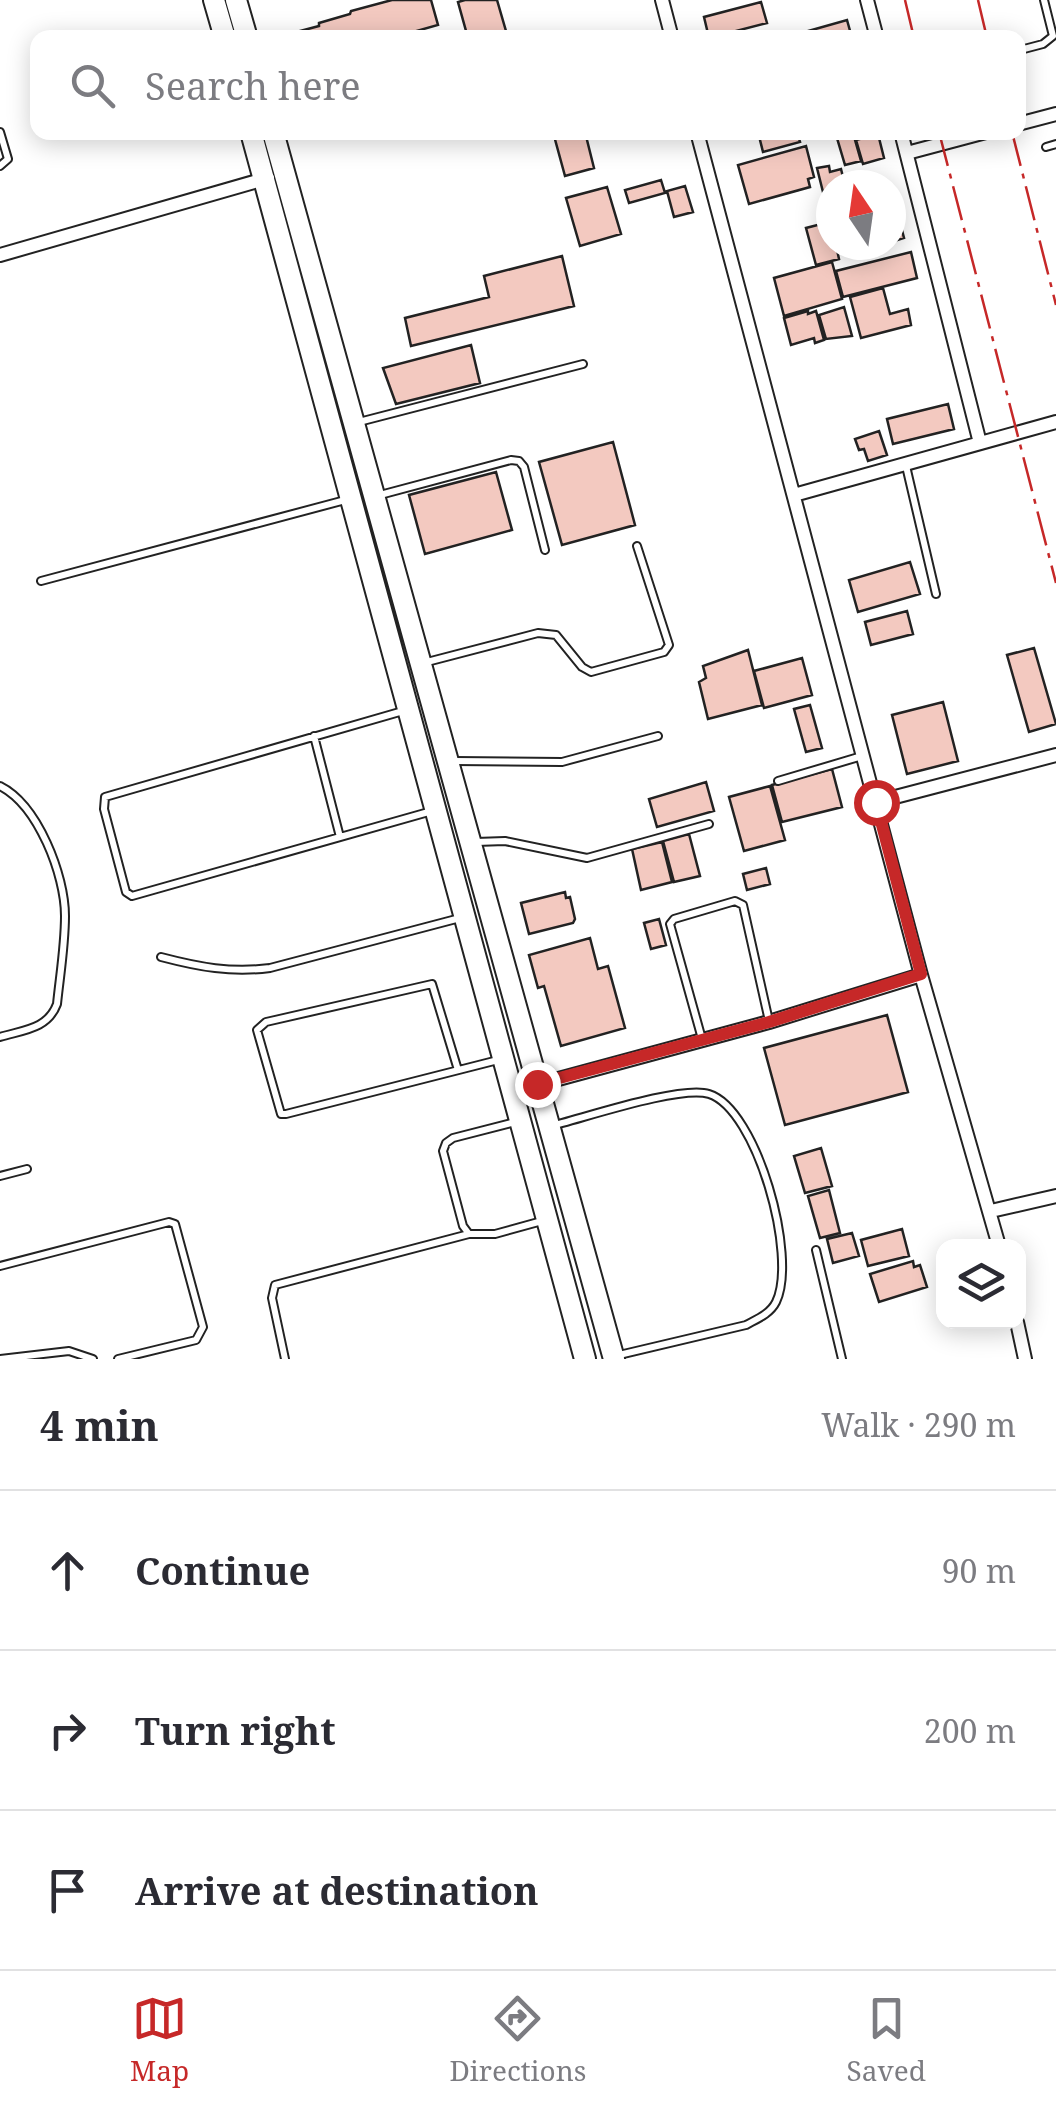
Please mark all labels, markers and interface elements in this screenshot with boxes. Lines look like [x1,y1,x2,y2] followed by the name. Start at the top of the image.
[30,30,1026,140] search box
[65,58,120,113] icon: search
[145,59,361,111] text: Search here
[816,170,906,260] north arrow
[854,780,900,826] route start
[515,1062,561,1108] route end
[936,1239,1026,1329] map controls
[936,1239,1026,1329] button: layers
[40,1396,159,1453] text: 4 min
[821,1403,1016,1446] text: Walk · 290 m
[40,1543,95,1598] icon: ahead
[135,1544,310,1596] text: Continue
[942,1549,1016,1592] text: 90 m
[40,1703,95,1758] icon: right
[135,1704,336,1756] text: Turn right
[924,1709,1016,1752] text: 200 m
[40,1863,95,1918] icon: arrive
[135,1864,539,1916] text: Arrive at destination
[130,1991,189,2089] tab: Map
[449,1991,586,2089] tab: Directions
[847,1991,926,2089] tab: Saved

